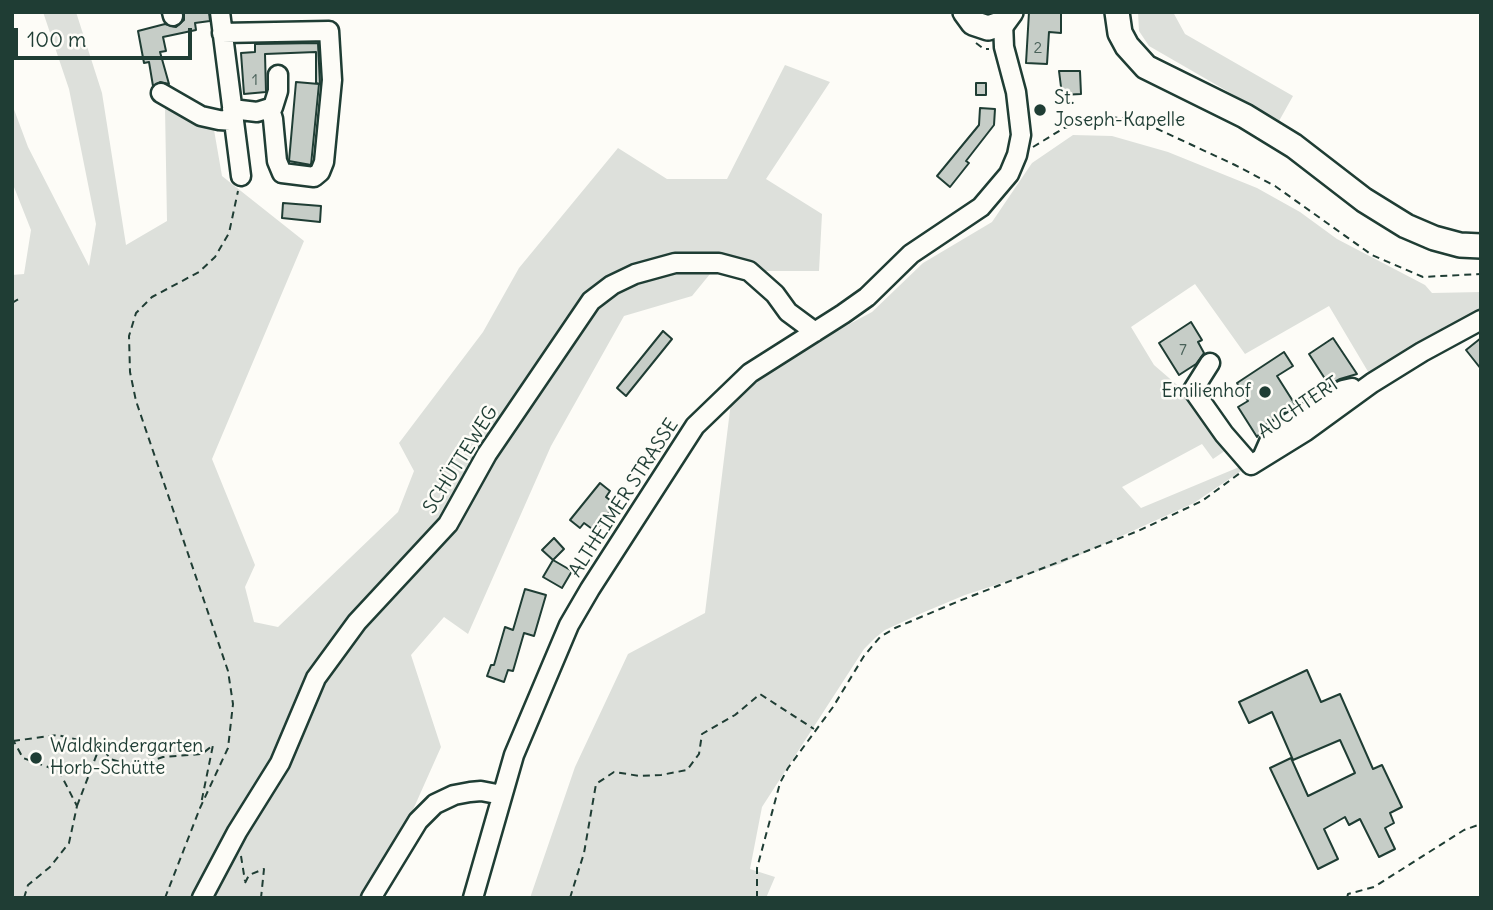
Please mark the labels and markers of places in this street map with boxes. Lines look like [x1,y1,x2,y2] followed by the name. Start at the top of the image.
[1054,88,1185,132] place label: St. Joseph-Kapelle
[1032,102,1048,118] marker: St. Joseph-Kapelle
[1162,381,1251,403] place label: Emilienhof
[1257,384,1273,400] marker: Emilienhof
[50,736,203,780] place label: Waldkindergarten Horb-Schütte
[28,750,44,766] marker: Waldkindergarten Horb-Schütte

